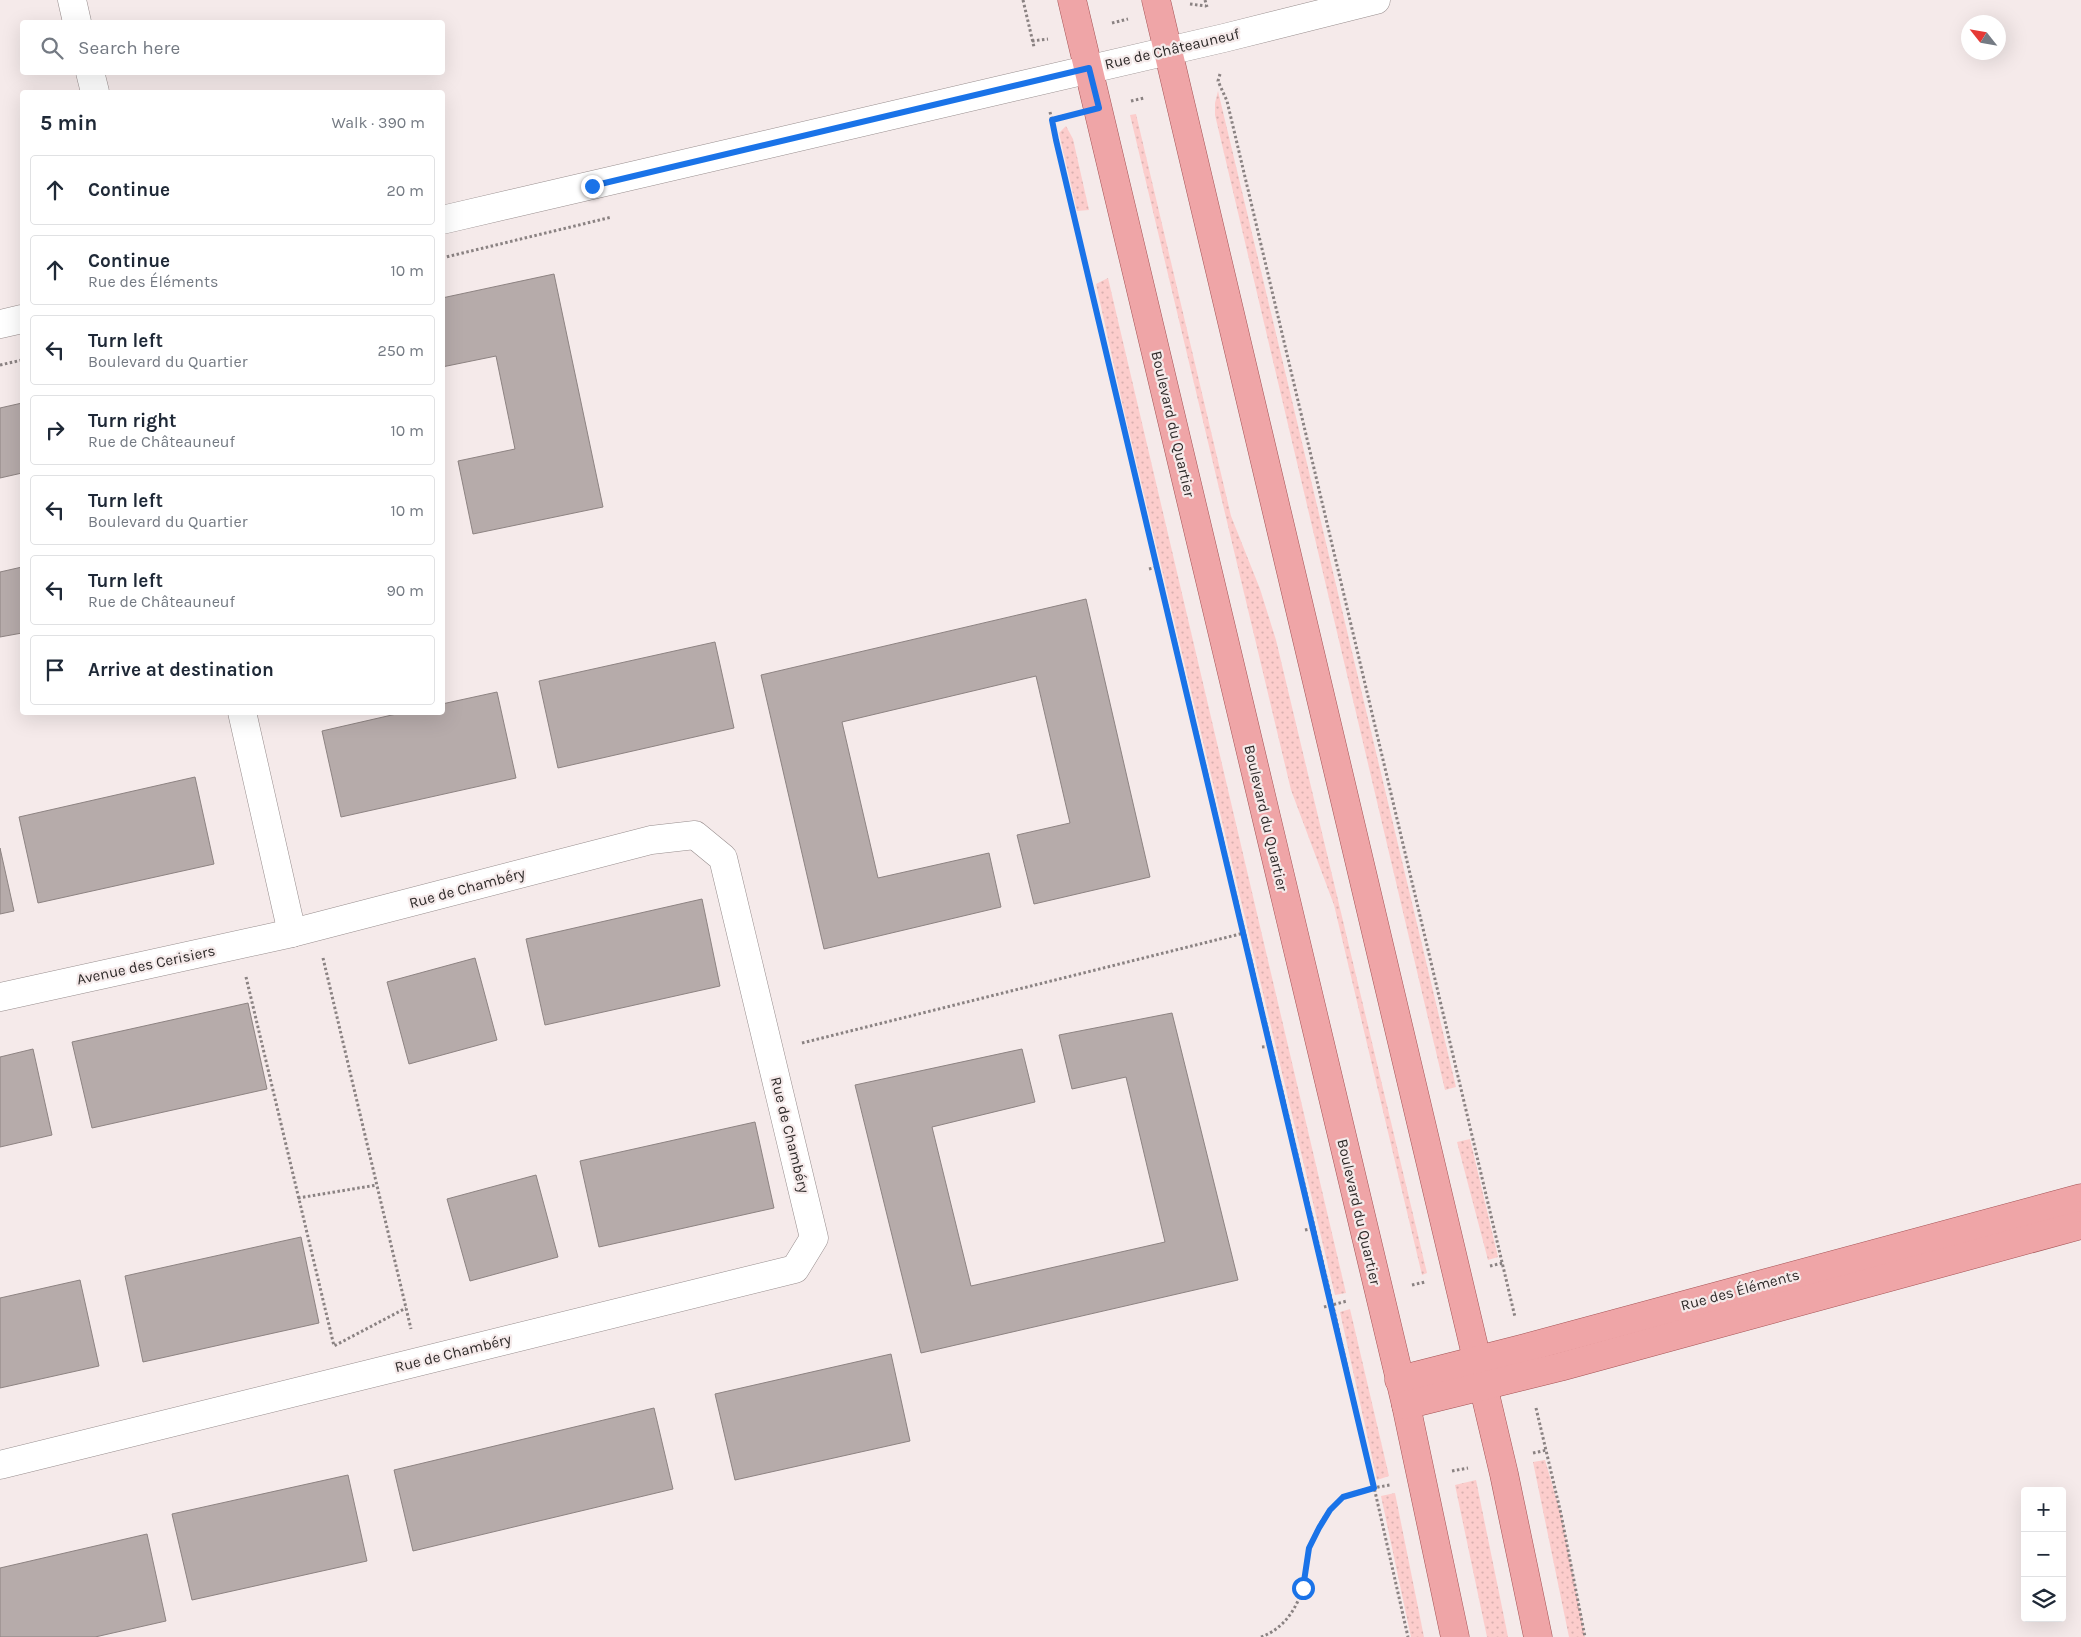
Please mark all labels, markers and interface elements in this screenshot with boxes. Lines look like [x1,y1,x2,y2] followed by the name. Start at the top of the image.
[1961,15,2006,60] north arrow
[20,20,445,75] search box
[1103,25,1242,73] street label: Rue de Châteauneuf
[38,34,66,62] icon: search
[78,37,180,59] text: Search here
[40,111,97,135] text: 5 min
[331,113,425,132] text: Walk · 390 m
[581,175,604,198] route end
[41,176,69,204] icon: ahead
[88,179,170,201] text: Continue
[386,181,424,200] text: 20 m
[88,250,170,272] text: Continue
[41,256,69,284] icon: ahead
[390,261,424,280] text: 10 m
[88,272,218,291] text: Rue des Éléments
[88,330,163,352] text: Turn left
[41,336,69,364] icon: left
[377,341,424,360] text: 250 m
[1147,349,1199,499] street label: Boulevard du Quartier
[88,352,247,371] text: Boulevard du Quartier
[88,410,177,432] text: Turn right
[41,416,69,444] icon: right
[390,421,424,440] text: 10 m
[88,432,235,451] text: Rue de Châteauneuf
[88,490,163,512] text: Turn left
[41,496,69,524] icon: left
[390,501,424,520] text: 10 m
[88,512,247,531] text: Boulevard du Quartier
[88,570,163,592] text: Turn left
[41,576,69,604] icon: left
[386,581,424,600] text: 90 m
[88,592,235,611] text: Rue de Châteauneuf
[41,656,69,684] icon: arrive
[88,659,274,681] text: Arrive at destination
[1240,743,1292,893] street label: Boulevard du Quartier
[407,864,527,912] street label: Rue de Chambéry
[75,942,217,988] street label: Avenue des Cerisiers
[767,1075,813,1195] street label: Rue de Chambéry
[1333,1137,1385,1287] street label: Boulevard du Quartier
[1679,1265,1801,1315] street label: Rue des Éléments
[393,1330,513,1376] street label: Rue de Chambéry
[2021,1487,2066,1622] map controls
[2021,1487,2066,1532] button: +
[2021,1532,2066,1577] button: −
[1292,1577,1315,1600] route start
[2021,1577,2066,1622] button: layers

